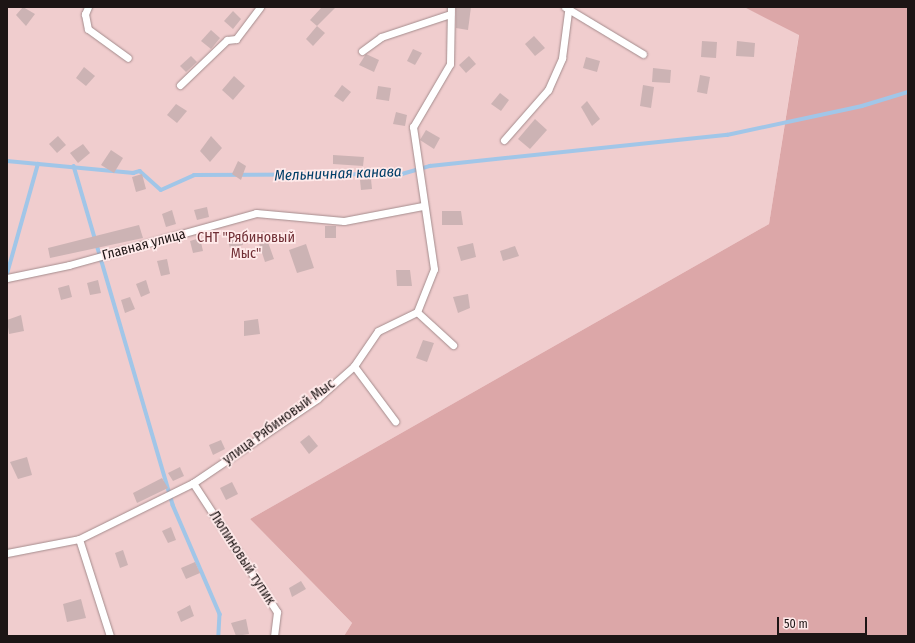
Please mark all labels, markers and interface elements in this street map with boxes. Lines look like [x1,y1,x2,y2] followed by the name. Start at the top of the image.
[274,163,402,185] water label: Мельничная канава
[100,226,188,264] street label: Главная улица
[197,230,295,262] park label: СНТ "Рябиновый Мыс"
[220,376,338,468] street label: улица Рябиновый Мыс
[205,508,279,608] street label: Люпиновый тупик
[779,609,869,635] scale bar
[784,617,808,631] text: 50 m

